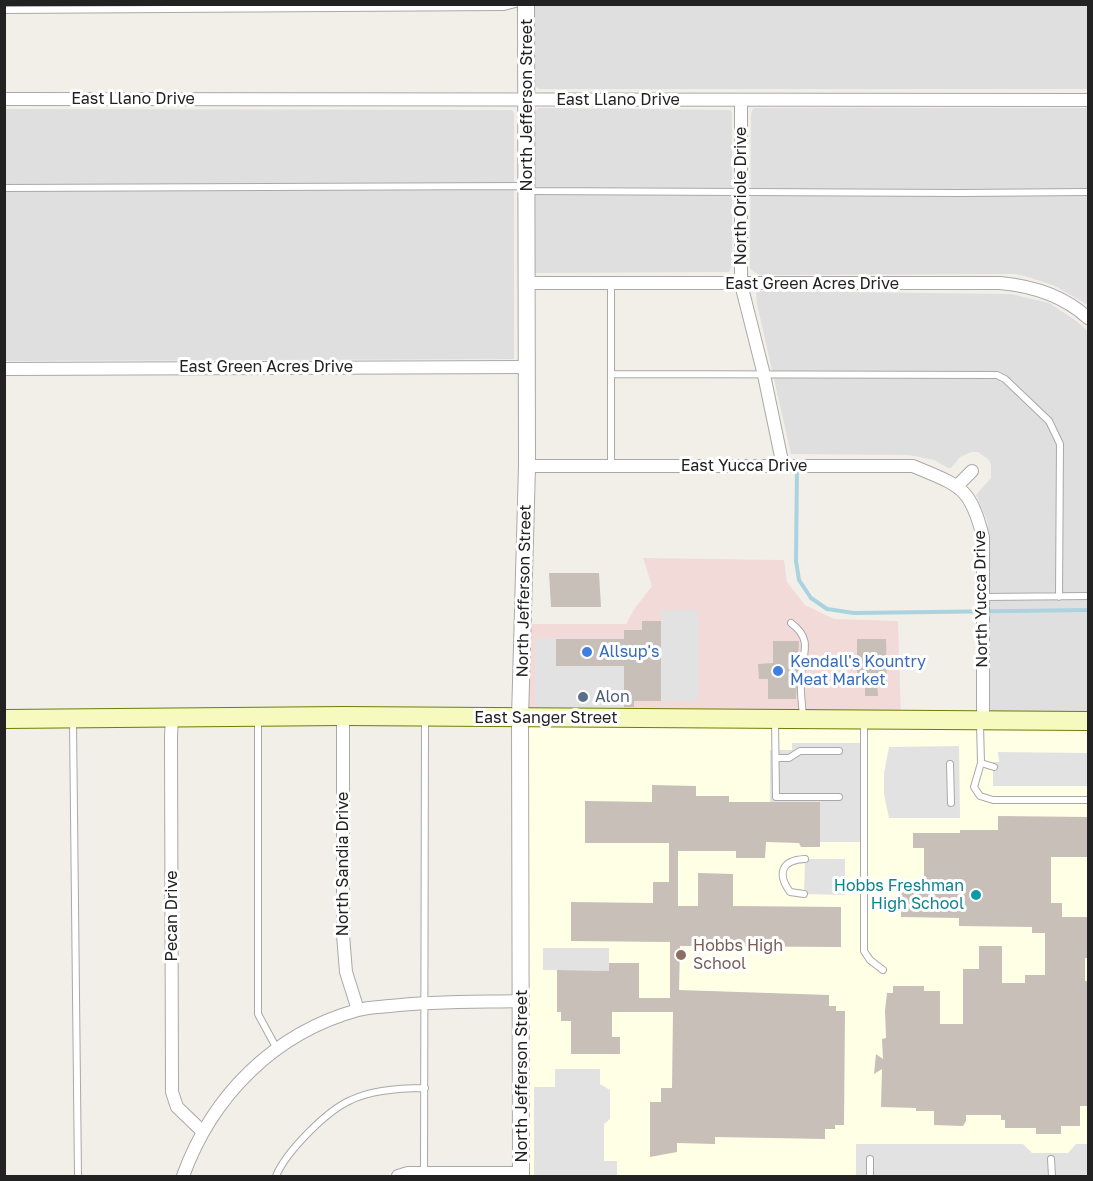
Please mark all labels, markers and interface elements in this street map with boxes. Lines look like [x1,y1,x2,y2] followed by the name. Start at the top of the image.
[517,18,537,192] street label: North Jefferson Street
[71,89,195,109] street label: East Llano Drive
[556,90,680,110] street label: East Llano Drive
[731,127,751,265] street label: North Oriole Drive
[725,274,899,294] street label: East Green Acres Drive
[179,357,353,377] street label: East Green Acres Drive
[681,456,807,476] street label: East Yucca Drive
[513,504,535,678] street label: North Jefferson Street
[970,530,992,668] street label: North Yucca Drive
[599,642,659,662] place label: Allsup's
[580,645,594,659] marker: Allsup's
[790,652,926,690] place label: Kendall's Kountry Meat Market
[771,664,785,678] marker: Kendall's Kountry Meat Market
[595,687,630,707] place label: Alon
[576,690,590,704] marker: Alon
[474,708,618,728] street label: East Sanger Street
[333,792,353,936] street label: North Sandia Drive
[162,871,182,961] street label: Pecan Drive
[834,876,964,914] place label: Hobbs Freshman High School
[969,888,983,902] marker: Hobbs Freshman High School
[693,936,783,974] place label: Hobbs High School
[674,948,688,962] marker: Hobbs High School
[512,989,532,1163] street label: North Jefferson Street

